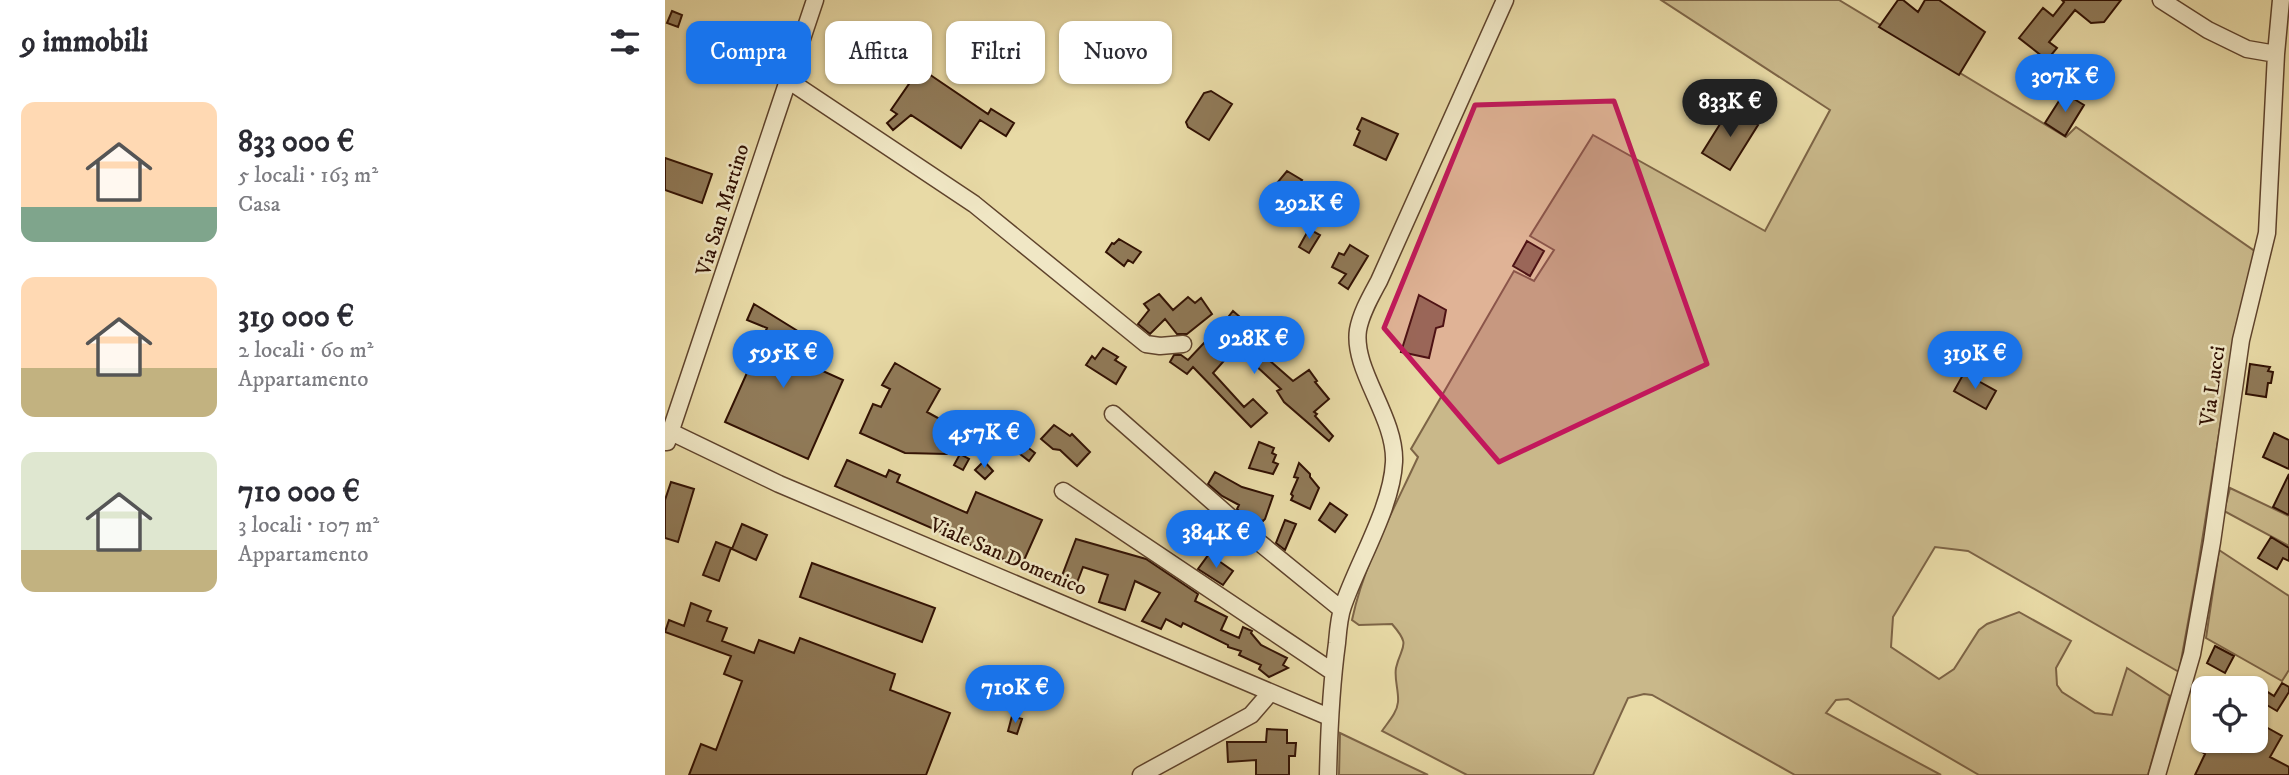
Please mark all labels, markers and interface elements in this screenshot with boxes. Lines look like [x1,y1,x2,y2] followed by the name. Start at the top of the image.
[686,21,811,84] chip: Compra
[825,21,932,84] chip: Affitta
[946,21,1045,84] chip: Filtri
[1059,21,1172,84] chip: Nuovo
[606,23,644,61] icon: filters
[21,24,148,61] text: 9 immobili
[2008,54,2122,114] pin: 307K €
[2031,62,2099,91] text: 307K €
[1673,80,1787,139] pin: 833K €
[1698,87,1762,116] text: 833K €
[238,124,354,161] text: 833 000 €
[77,130,161,214] icon: home
[690,141,755,280] street label: Via San Martino
[238,161,378,190] text: 5 locali · 163 m²
[1252,182,1366,241] pin: 292K €
[1275,189,1343,218] text: 292K €
[238,190,281,219] text: Casa
[238,299,354,336] text: 319 000 €
[77,305,161,389] icon: home
[1197,316,1311,376] pin: 928K €
[1220,324,1288,353] text: 928K €
[726,330,840,390] pin: 595K €
[1918,332,2032,391] pin: 319K €
[238,336,373,365] text: 2 locali · 60 m²
[749,338,817,367] text: 595K €
[1943,339,2007,368] text: 319K €
[2194,344,2231,429] street label: Via Lucci
[238,365,368,394] text: Appartamento
[927,410,1041,470] pin: 457K €
[948,418,1020,447] text: 457K €
[238,474,360,511] text: 710 000 €
[77,480,161,564] icon: home
[1159,510,1273,570] pin: 384K €
[238,511,379,540] text: 3 locali · 107 m²
[925,512,1091,602] street label: Viale San Domenico
[1182,518,1250,547] text: 384K €
[238,540,368,569] text: Appartamento
[958,666,1072,725] pin: 710K €
[981,673,1049,702] text: 710K €
[2191,676,2268,753] map controls
[2191,676,2268,753] button: locate

